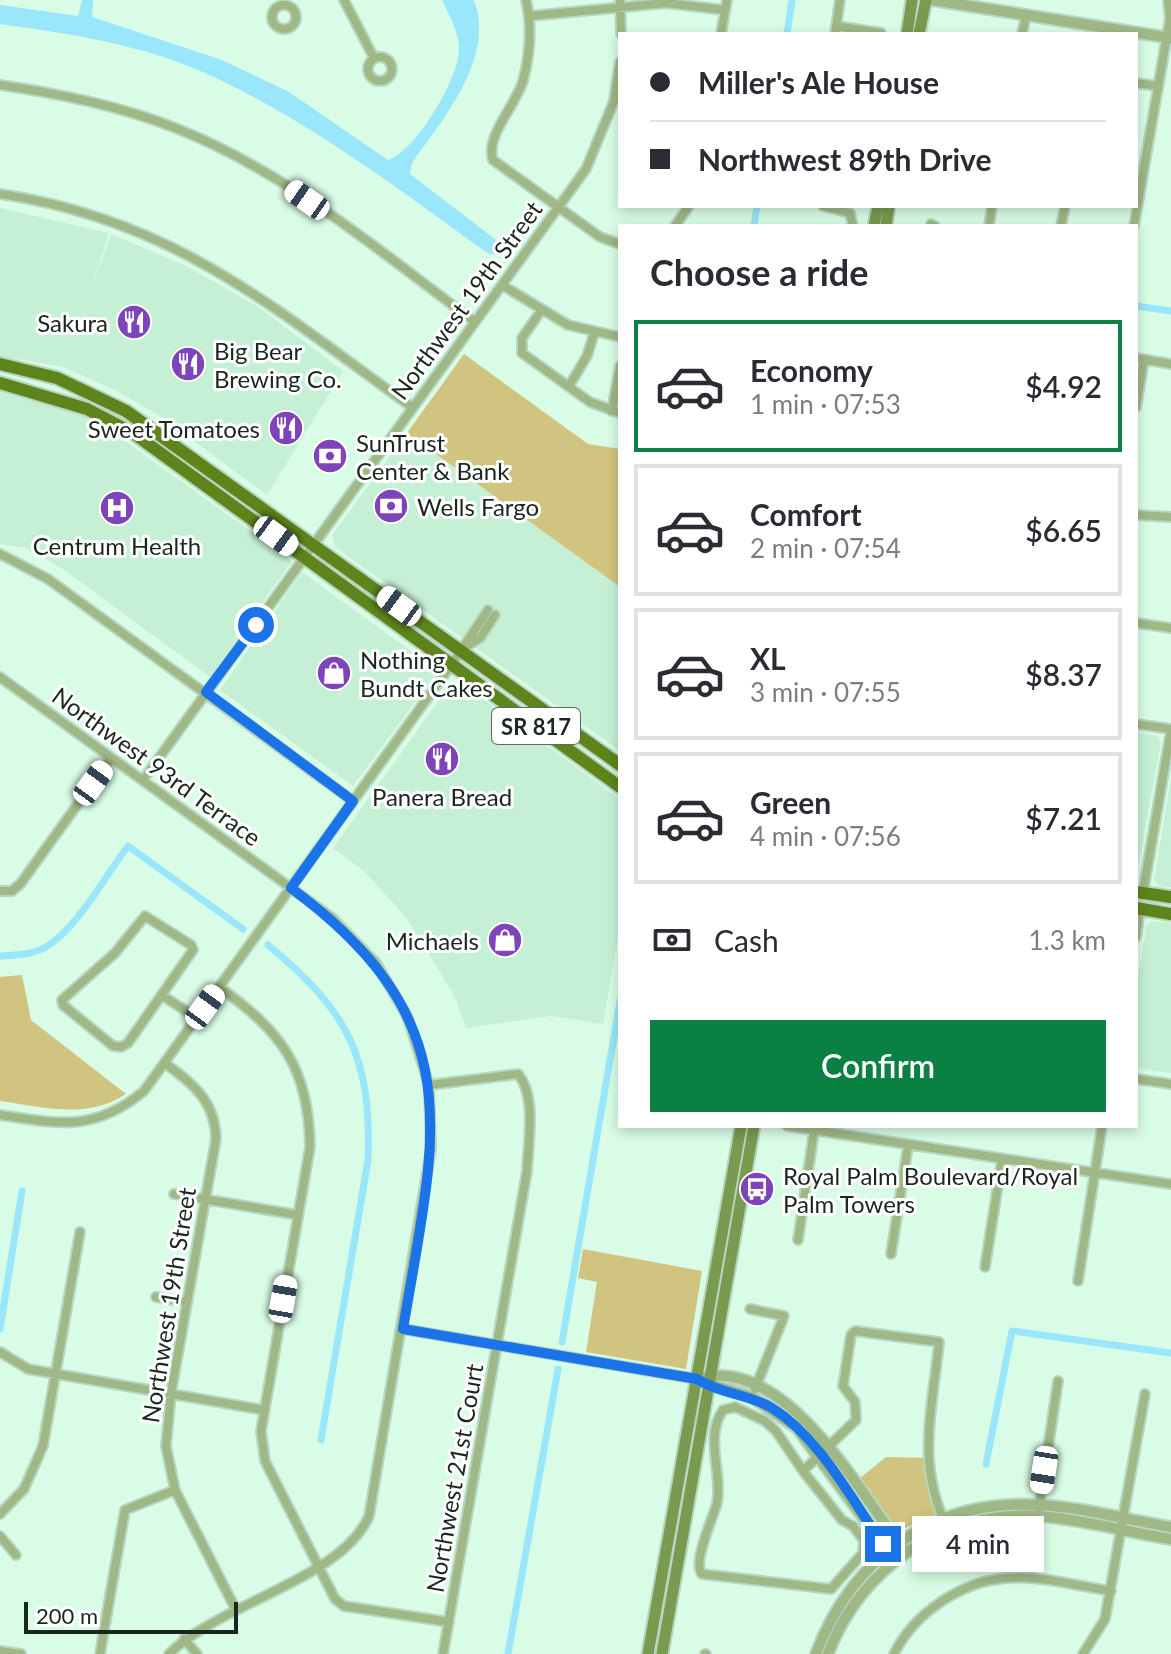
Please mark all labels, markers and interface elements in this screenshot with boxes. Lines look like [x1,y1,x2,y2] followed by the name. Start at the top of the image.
[698,64,939,100] text: Miller's Ale House
[698,141,991,177] text: Northwest 89th Drive
[280,176,334,224] car
[384,195,548,405] street label: Northwest 19th Street
[650,250,869,294] text: Choose a ride
[115,303,153,341] restaurant icon: Sakura
[37,308,108,337] place label: Sakura
[214,336,342,393] place label: Big Bear Brewing Co.
[169,345,207,383] restaurant icon: Big Bear Brewing Co.
[654,350,726,422] icon: car
[750,352,873,388] text: Economy
[1025,368,1102,404] text: $4.92
[750,388,901,420] text: 1 min · 07:53
[267,409,305,447] restaurant icon: Sweet Tomatoes
[88,414,260,443] place label: Sweet Tomatoes
[356,428,510,485] place label: SunTrust Center & Bank
[311,437,349,475] bank icon: SunTrust Center & Bank
[372,487,410,525] bank icon: Wells Fargo
[98,489,136,527] hospital icon: Centrum Health
[417,492,539,521] place label: Wells Fargo
[654,494,726,566] icon: car
[750,496,862,532] text: Comfort
[250,512,302,560] car
[1025,512,1102,548] text: $6.65
[33,531,201,560] place label: Centrum Health
[750,532,901,564] text: 2 min · 07:54
[373,582,425,630] car
[238,607,274,643] route start
[654,638,726,710] icon: car
[750,640,786,676] text: XL
[360,645,493,702] place label: Nothing Bundt Cakes
[315,654,353,692] shop icon: Nothing Bundt Cakes
[1025,656,1102,692] text: $8.37
[750,676,901,708] text: 3 min · 07:55
[47,681,267,851] street label: Northwest 93rd Terrace
[492,708,580,744] road number: SR 817
[423,740,461,778] restaurant icon: Panera Bread
[69,757,117,809] car
[372,782,512,811] place label: Panera Bread
[654,782,726,854] icon: car
[750,784,831,820] text: Green
[1025,800,1102,836] text: $7.21
[750,820,901,852] text: 4 min · 07:56
[650,918,694,962] icon: cash
[486,921,524,959] shop icon: Michaels
[714,922,779,958] text: Cash
[1028,924,1106,956] text: 1.3 km
[386,926,479,955] place label: Michaels
[181,981,229,1033] car
[650,1020,1106,1112] button: Confirm
[783,1161,1078,1218] place label: Royal Palm Boulevard/Royal Palm Towers
[738,1170,776,1208] bus stop icon: Royal Palm Boulevard/Royal Palm Towers
[135,1185,201,1425] street label: Northwest 19th Street
[267,1273,299,1325] car
[420,1361,488,1595] street label: Northwest 21st Court
[1028,1444,1060,1496] car
[911,1516,1043,1572] callout: 4 min
[865,1526,901,1562] route end
[946,1528,1010,1560] text: 4 min
[24,1598,238,1634] scale bar
[36,1602,98,1629] text: 200 m

